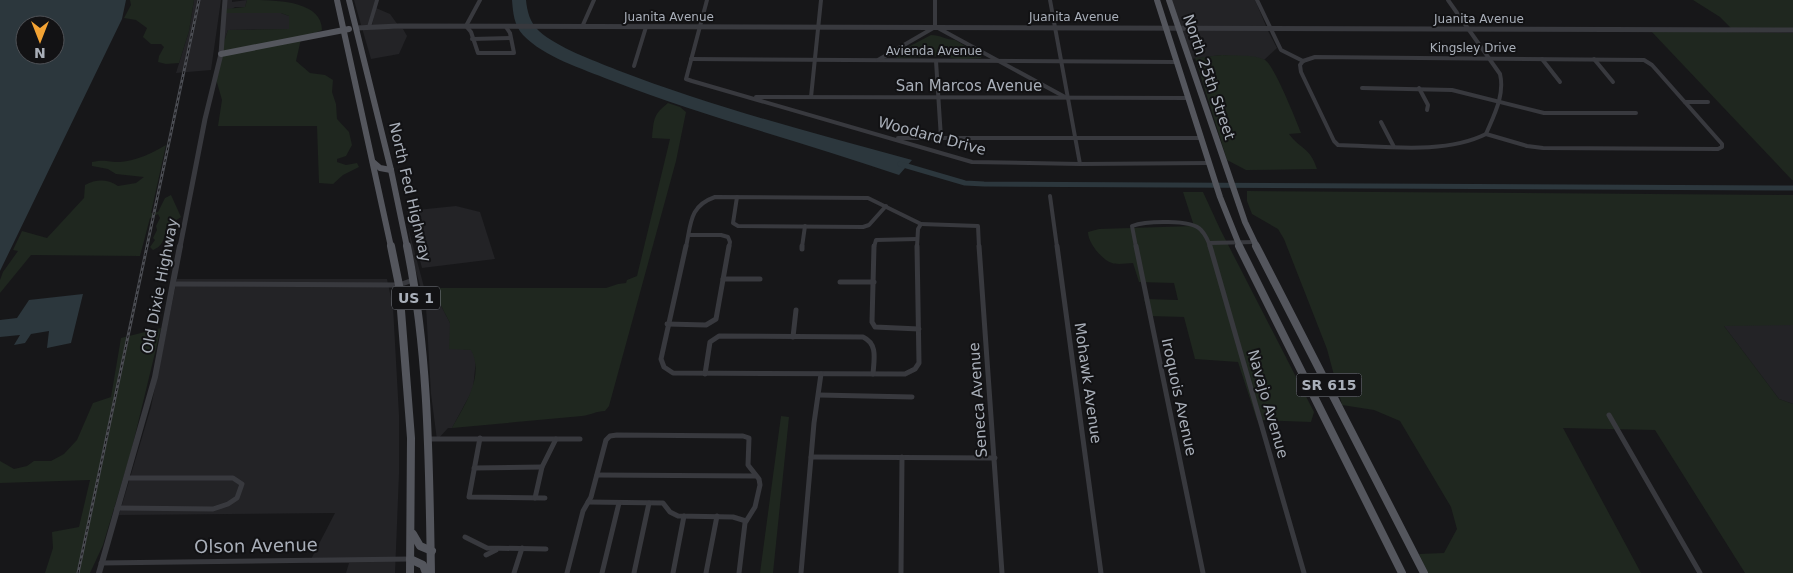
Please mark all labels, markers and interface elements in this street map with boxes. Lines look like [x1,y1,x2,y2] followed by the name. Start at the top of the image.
[623,10,714,24] street label: Juanita Avenue
[1028,10,1119,24] street label: Juanita Avenue
[1179,12,1239,142] street label: North 25th Street
[1433,12,1524,26] street label: Juanita Avenue
[15,15,65,65] north arrow
[1430,41,1516,55] street label: Kingsley Drive
[886,44,982,58] street label: Avienda Avenue
[34,45,46,61] text: N
[896,77,1042,95] street label: San Marcos Avenue
[876,113,988,159] street label: Woodard Drive
[385,120,435,264] street label: North Fed Highway
[138,217,182,355] street label: Old Dixie Highway
[392,286,440,310] road number: US 1
[1071,321,1105,445] street label: Mohawk Avenue
[1158,336,1200,458] street label: Iroquois Avenue
[965,342,991,458] street label: Seneca Avenue
[1244,348,1292,460] street label: Navajo Avenue
[1296,374,1362,396] road number: SR 615
[194,534,318,557] street label: Olson Avenue

